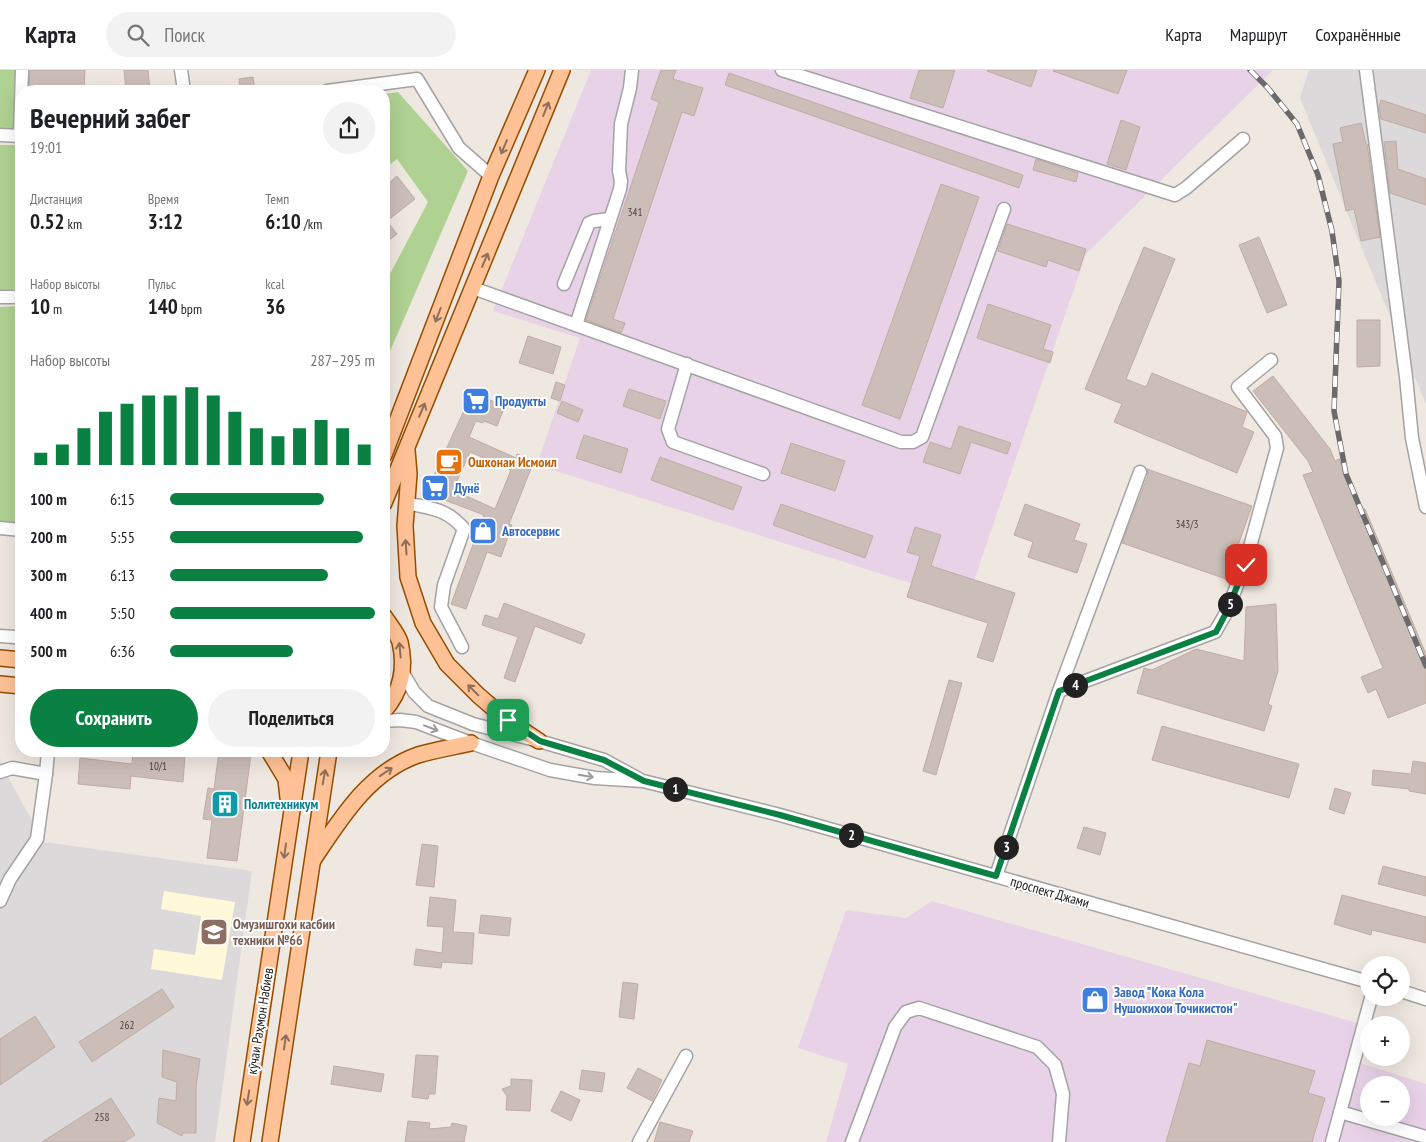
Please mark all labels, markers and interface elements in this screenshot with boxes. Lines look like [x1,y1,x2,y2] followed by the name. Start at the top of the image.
[106,12,456,57] search box
[25,19,76,50] text: Карта
[124,21,152,49] icon: search
[164,23,205,47] text: Поиск
[1165,23,1202,46] text: Карта
[1230,23,1287,46] text: Маршрут
[1315,23,1401,46] text: Сохранённые
[30,99,190,136] text: Вечерний забег
[323,102,375,154] button: share
[542,102,551,117] one-way arrow
[30,137,62,157] text: 19:01
[498,139,508,154] one-way arrow
[30,190,83,208] text: Дистанция
[148,190,179,208] text: Время
[265,190,289,208] text: Темп
[628,205,642,219] house number: 341
[30,208,65,235] text: 0.52
[148,208,183,235] text: 3:12
[265,208,301,235] text: 6:10
[65,215,82,233] text: km
[301,215,322,233] text: /km
[480,253,490,268] one-way arrow
[30,275,100,293] text: Набор высоты
[148,275,176,293] text: Пульс
[265,275,284,293] text: kcal
[30,293,50,320] text: 10
[148,293,178,320] text: 140
[265,293,285,320] text: 36
[50,300,62,318] text: m
[178,300,202,318] text: bpm
[433,306,442,322] one-way arrow
[30,350,110,370] text: Набор высоты
[310,350,375,370] text: 287–295 m
[461,386,491,416] supermarket icon: Продукты
[495,392,546,410] place label: Продукты
[418,403,428,418] one-way arrow
[434,447,464,477] cafe icon: Ошхонаи Исмоил
[468,453,557,471] place label: Ошхонаи Исмоил
[420,473,450,503] supermarket icon: Дунё
[454,479,480,497] place label: Дунё
[30,489,67,509] text: 100 m
[110,489,135,509] text: 6:15
[468,516,498,546] shop icon: Автосервис
[1175,517,1199,531] house number: 343/3
[501,522,560,540] place label: Автосервис
[30,527,67,547] text: 200 m
[110,527,135,547] text: 5:55
[402,540,411,556] one-way arrow
[1225,544,1267,586] pin
[1232,551,1260,579] icon: check
[30,565,67,585] text: 300 m
[110,565,135,585] text: 6:13
[1218,592,1242,616] pin: 5
[1227,595,1234,613] text: 5
[30,603,67,623] text: 400 m
[110,603,135,623] text: 5:50
[30,641,67,661] text: 500 m
[110,641,135,661] text: 6:36
[395,642,405,658] one-way arrow
[1062,672,1088,698] pin: 4
[1072,676,1079,694] text: 4
[467,684,479,696] one-way arrow
[30,689,198,747] button: Сохранить
[208,689,375,747] button: Поделиться
[487,699,529,741] pin
[494,706,522,734] icon: arrive
[423,724,438,733] one-way arrow
[149,759,167,773] house number: 10/1
[379,767,393,777] one-way arrow
[320,770,330,786] one-way arrow
[578,772,594,782] one-way arrow
[662,776,688,802] pin: 1
[672,780,679,798] text: 1
[210,789,240,819] building icon: Политехникум
[244,795,318,813] place label: Политехникум
[838,822,864,848] pin: 2
[848,826,855,844] text: 2
[994,834,1018,860] pin: 3
[1003,838,1010,856] text: 3
[280,843,290,859] one-way arrow
[1008,872,1092,912] street label: проспект Джами
[233,915,335,949] place label: Омузишгохи касбии техники №66
[199,917,229,947] school or university icon: Омузишгохи касбии техники №66
[1360,956,1410,1126] map controls
[1360,956,1410,1006] button: locate
[243,966,277,1076] street label: кӯчаи Раҳмон Набиев
[1114,983,1238,1017] place label: Завод "Кока Кола Нушокихои Точикистон"
[1080,985,1110,1015] shop icon: Завод "Кока Кола Нушокихои Точикистон"
[1360,1016,1410,1066] button: +
[120,1018,134,1032] house number: 262
[280,1034,290,1050] one-way arrow
[1360,1076,1410,1126] button: −
[243,1090,253,1106] one-way arrow
[95,1110,109,1124] house number: 258

